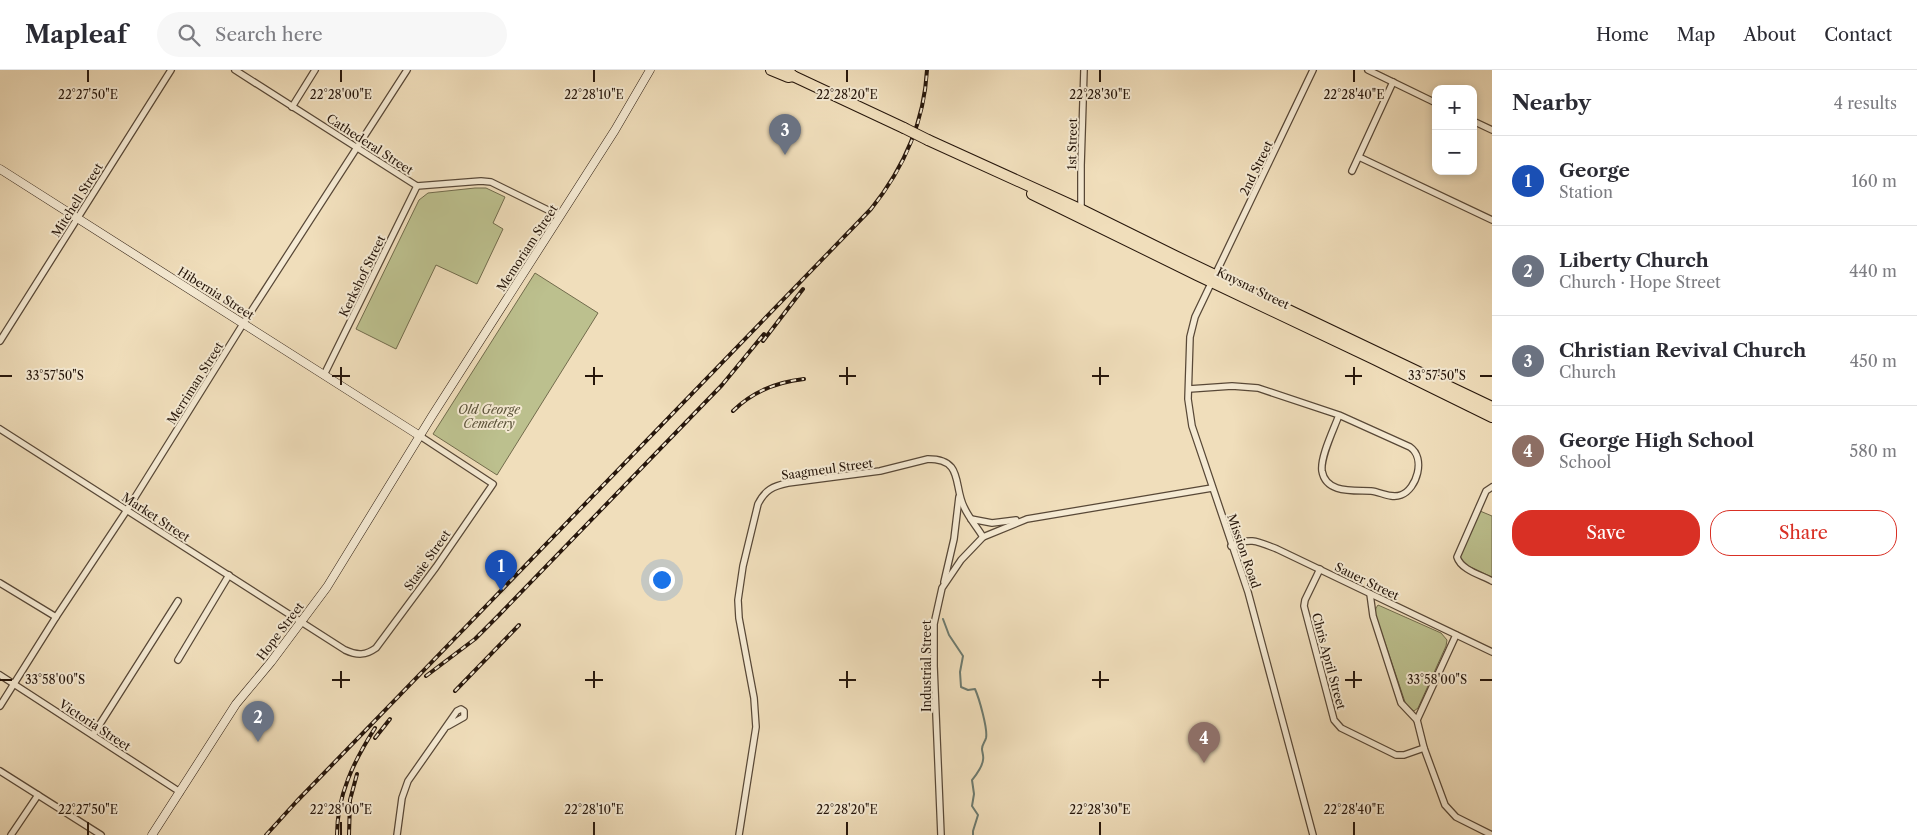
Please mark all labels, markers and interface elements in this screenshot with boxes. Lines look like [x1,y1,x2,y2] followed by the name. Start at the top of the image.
[157,12,507,57] search box
[25,20,127,49] text: Mapleaf
[175,21,203,49] icon: search
[215,23,323,46] text: Search here
[1596,24,1649,46] text: Home
[1677,24,1715,46] text: Map
[1743,24,1796,46] text: About
[1824,24,1892,46] text: Contact
[1432,85,1477,175] map controls
[1432,85,1477,130] button: +
[58,87,118,102] text: 22°27'50"E
[310,87,372,102] text: 22°28'00"E
[564,87,624,102] text: 22°28'10"E
[816,87,878,102] text: 22°28'20"E
[1069,87,1131,102] text: 22°28'30"E
[1323,87,1385,102] text: 22°28'40"E
[1512,90,1591,115] text: Nearby
[1834,93,1897,113] text: 4 results
[324,110,417,178] street label: Cathederal Street
[769,114,801,155] pin: 3
[1064,117,1080,170] street label: 1st Street
[1432,130,1477,175] button: −
[1236,138,1276,198] street label: 2nd Street
[48,159,106,240] street label: Mitchell Street
[1559,159,1630,182] text: George
[1524,171,1532,191] text: 1
[1852,171,1897,191] text: 160 m
[1559,182,1613,202] text: Station
[493,201,561,294] street label: Memoriam Street
[336,232,389,319] street label: Kerkshof Street
[1559,249,1709,272] text: Liberty Church
[1523,261,1533,281] text: 2
[1849,261,1897,281] text: 440 m
[175,263,258,323] street label: Hibernia Street
[1214,264,1293,312] street label: Knysna Street
[1559,272,1721,292] text: Church · Hope Street
[164,338,227,427] street label: Merriman Street
[1559,339,1806,362] text: Christian Revival Church
[1523,351,1533,371] text: 3
[1850,351,1897,371] text: 450 m
[1559,362,1616,382] text: Church
[26,368,84,383] text: 33°57'50"S
[1408,368,1466,383] text: 33°57'50"S
[458,402,521,431] park label: Old George Cemetery
[1559,429,1754,452] text: George High School
[1523,441,1533,461] text: 4
[1850,441,1897,461] text: 580 m
[1559,452,1611,472] text: School
[780,455,874,483] street label: Saagmeul Street
[119,489,193,545] street label: Market Street
[1512,510,1700,556] button: Save
[1710,510,1897,556] button: Share
[1224,512,1264,591] street label: Mission Road
[401,526,454,593] street label: Stasie Street
[485,550,517,591] pin: 1
[1332,559,1402,603] street label: Sauer Street
[649,567,675,593] your location
[253,598,307,663] street label: Hope Street
[1309,611,1349,712] street label: Chris April Street
[919,619,934,712] street label: Industrial Street
[25,672,85,687] text: 33°58'00"S
[1407,672,1467,687] text: 33°58'00"S
[56,696,134,754] street label: Victoria Street
[242,701,274,742] pin: 2
[1188,722,1220,763] pin: 4
[58,802,118,817] text: 22°27'50"E
[310,802,372,817] text: 22°28'00"E
[564,802,624,817] text: 22°28'10"E
[816,802,878,817] text: 22°28'20"E
[1069,802,1131,817] text: 22°28'30"E
[1323,802,1385,817] text: 22°28'40"E

